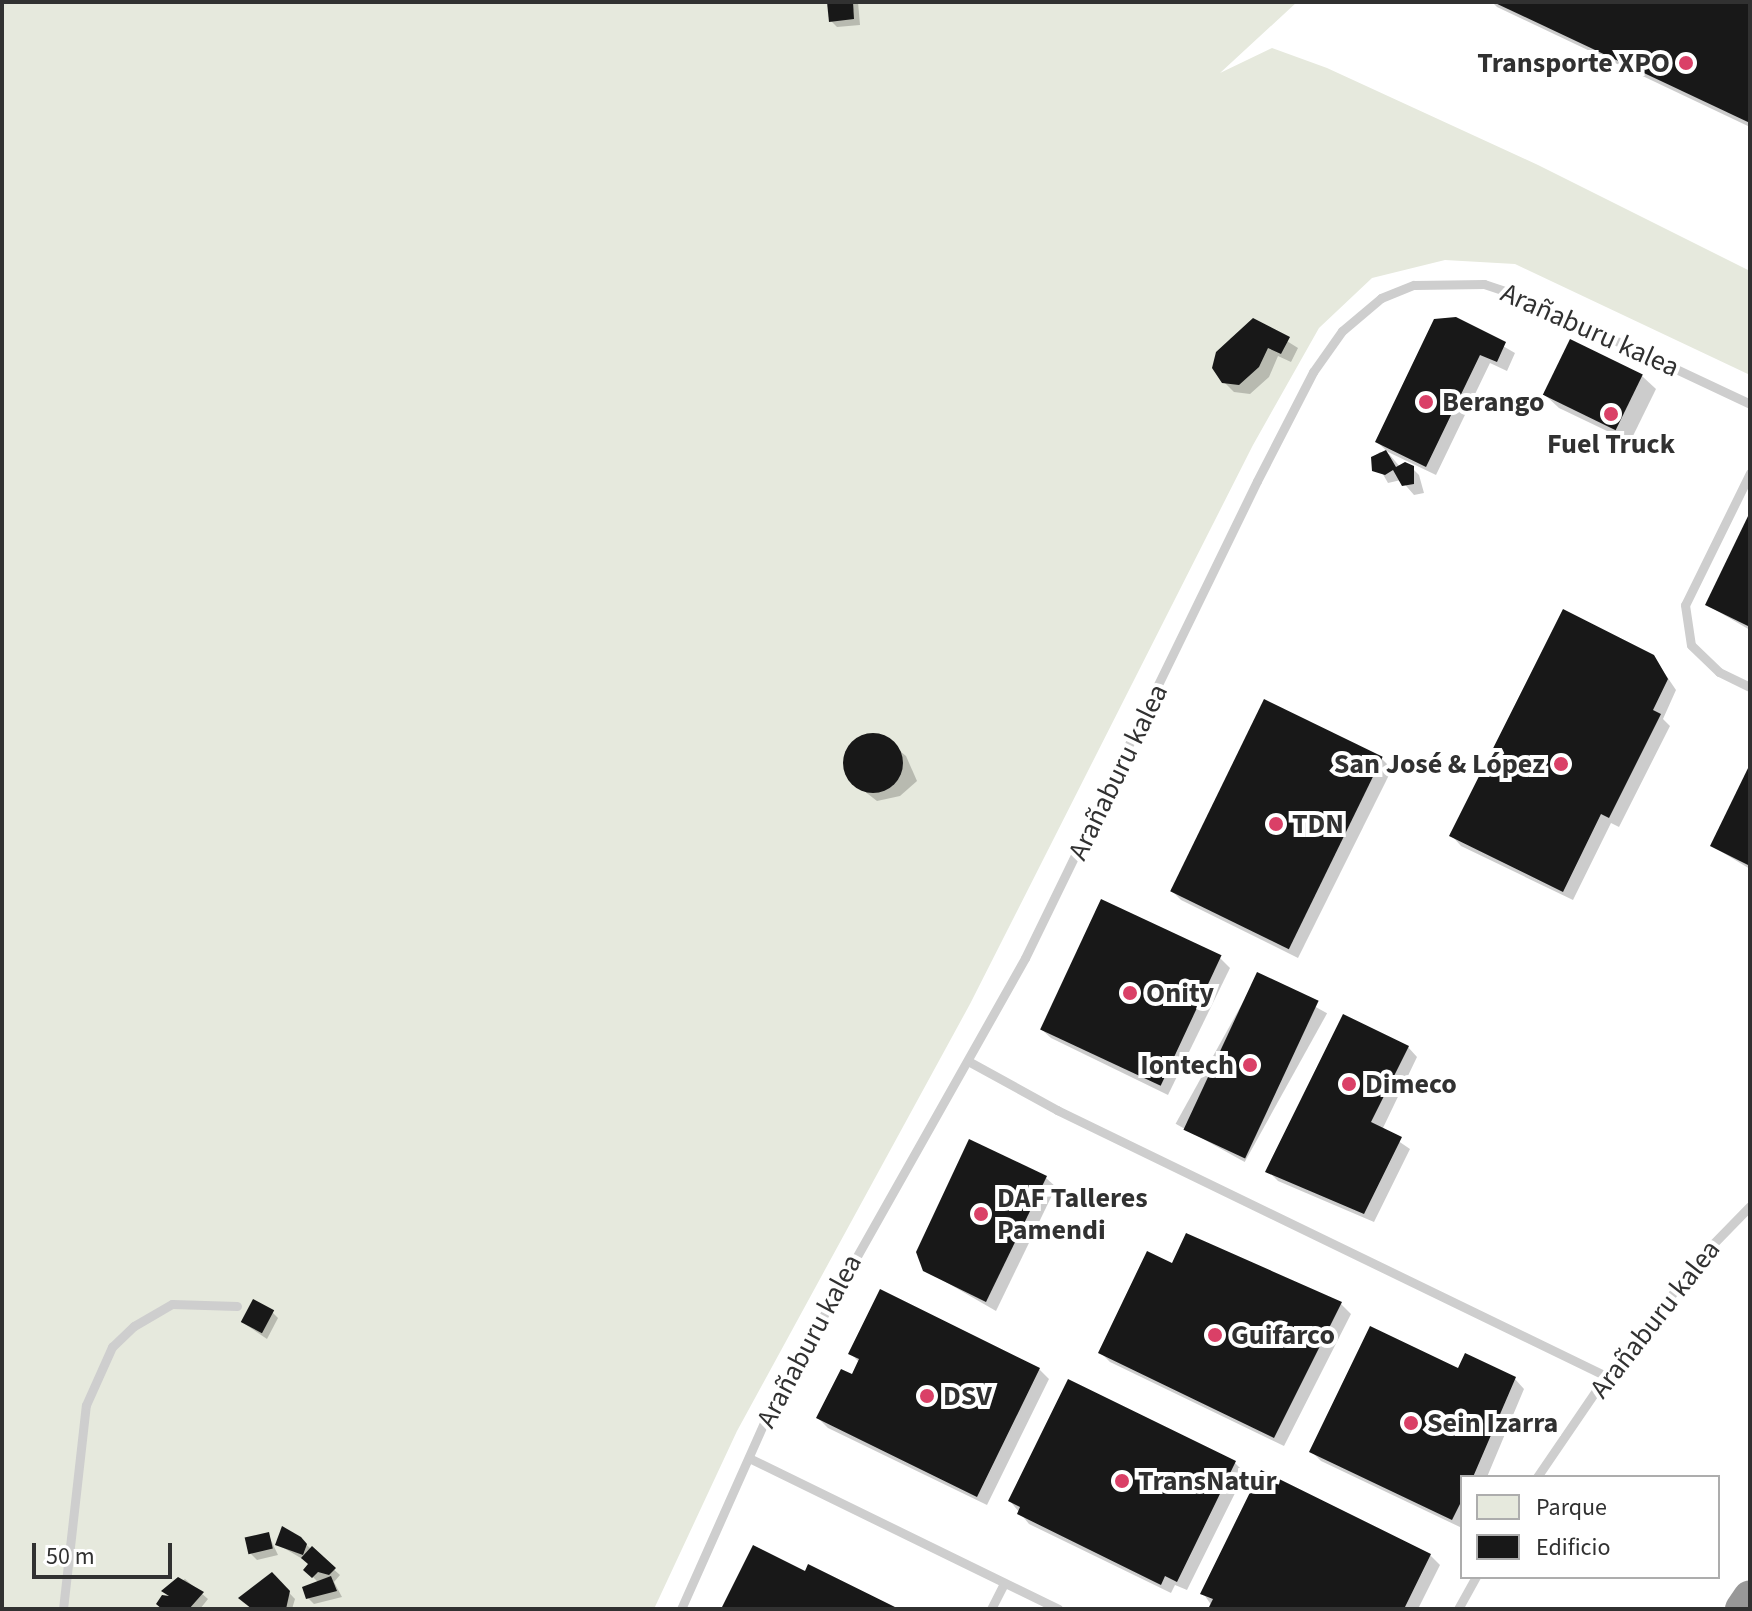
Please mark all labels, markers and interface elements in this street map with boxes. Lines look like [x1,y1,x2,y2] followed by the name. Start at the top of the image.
[1477,46,1670,80] place label: Transporte XPO
[1677,54,1695,72] marker: Transporte XPO
[1496,276,1684,384] street label: Arañaburu kalea
[1442,385,1545,419] place label: Berango
[1417,393,1435,411] marker: Berango
[1602,405,1620,423] marker: Fuel Truck
[1547,427,1675,461] place label: Fuel Truck
[1061,679,1175,865] street label: Arañaburu kalea
[1334,747,1545,781] place label: San José & López
[1552,755,1570,773] marker: San José & López
[1292,807,1344,841] place label: TDN
[1267,815,1285,833] marker: TDN
[1146,976,1214,1010] place label: Onity
[1121,984,1139,1002] marker: Onity
[1140,1048,1234,1082] place label: Iontech
[1241,1056,1259,1074] marker: Iontech
[1365,1067,1457,1101] place label: Dimeco
[1340,1075,1358,1093] marker: Dimeco
[997,1181,1148,1247] place label: DAF Talleres Pamendi
[972,1205,990,1223] marker: DAF Talleres Pamendi
[1583,1233,1727,1405] street label: Arañaburu kalea
[749,1249,869,1433] street label: Arañaburu kalea
[1231,1318,1335,1352] place label: Guifarco
[1206,1326,1224,1344] marker: Guifarco
[943,1379,992,1413] place label: DSV
[918,1387,936,1405] marker: DSV
[1427,1406,1558,1440] place label: Sein Izarra
[1402,1414,1420,1432] marker: Sein Izarra
[1138,1464,1277,1498] place label: TransNatur
[1113,1472,1131,1490] marker: TransNatur
[1460,1475,1720,1579] legend
[1536,1490,1607,1525] text: Parque
[36,1527,176,1577] scale bar
[1536,1530,1610,1565] text: Edificio
[46,1539,95,1574] text: 50 m

